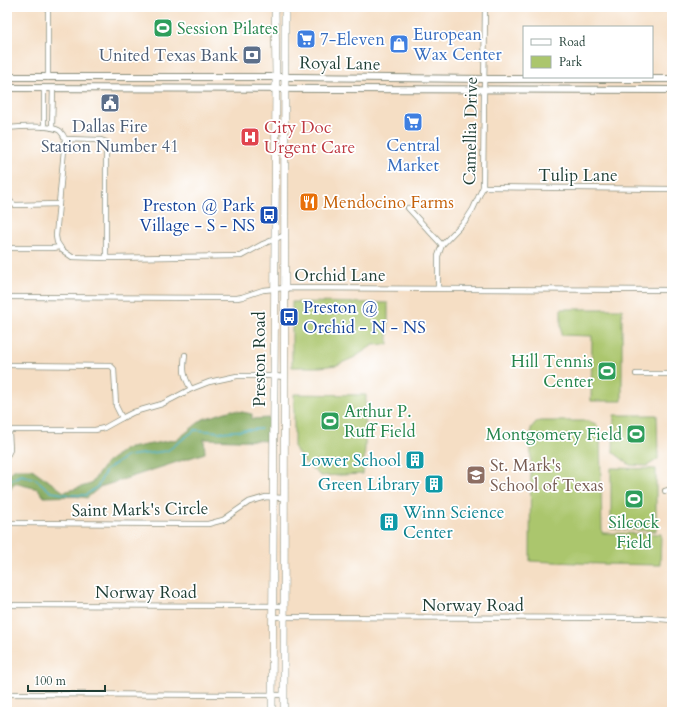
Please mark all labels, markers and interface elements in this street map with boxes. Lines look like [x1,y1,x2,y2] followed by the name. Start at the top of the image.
[152,17,174,39] sports icon: Session Pilates
[177,17,278,40] place label: Session Pilates
[412,23,503,66] place label: European Wax Center
[523,26,653,78] legend
[295,28,317,50] supermarket icon: 7-Eleven
[320,28,385,51] place label: 7-Eleven
[388,33,410,55] shop icon: European Wax Center
[559,34,586,50] text: Road
[99,44,239,67] place label: United Texas Bank
[241,44,263,66] bank icon: United Texas Bank
[299,51,381,76] street label: Royal Lane
[559,54,583,70] text: Park
[458,76,483,186] street label: Camellia Drive
[99,92,121,114] public building icon: Dallas Fire Station Number 41
[402,111,424,133] supermarket icon: Central Market
[41,115,179,158] place label: Dallas Fire Station Number 41
[264,116,355,159] place label: City Doc Urgent Care
[239,126,261,148] hospital icon: City Doc Urgent Care
[386,134,440,177] place label: Central Market
[538,164,618,187] street label: Tulip Lane
[298,191,320,213] restaurant icon: Mendocino Farms
[323,191,454,214] place label: Mendocino Farms
[140,194,256,237] place label: Preston @ Park Village - S - NS
[258,204,280,226] bus stop icon: Preston @ Park Village - S - NS
[294,264,386,287] street label: Orchid Lane
[303,296,426,339] place label: Preston @ Orchid - N - NS
[278,306,300,328] bus stop icon: Preston @ Orchid - N - NS
[248,311,271,407] street label: Preston Road
[511,350,594,393] place label: Hill Tennis Center
[596,360,618,382] sports icon: Hill Tennis Center
[344,400,415,443] place label: Arthur P. Ruff Field
[319,410,341,432] sports icon: Arthur P. Ruff Field
[486,423,622,446] place label: Montgomery Field
[625,423,647,445] sports icon: Montgomery Field
[301,449,402,472] place label: Lower School
[404,449,426,471] building icon: Lower School
[490,454,604,497] place label: St. Mark's School of Texas
[465,464,487,486] school or university icon: St. Mark's School of Texas
[318,473,420,496] place label: Green Library
[423,473,445,495] building icon: Green Library
[623,488,645,510] sports icon: Silcock Field
[71,497,209,522] street label: Saint Mark's Circle
[402,501,504,544] place label: Winn Science Center
[378,511,400,533] building icon: Winn Science Center
[608,511,661,554] place label: Silcock Field
[95,581,197,604] street label: Norway Road
[422,594,524,617] street label: Norway Road
[28,667,105,693] scale bar
[34,673,67,689] text: 100 m

